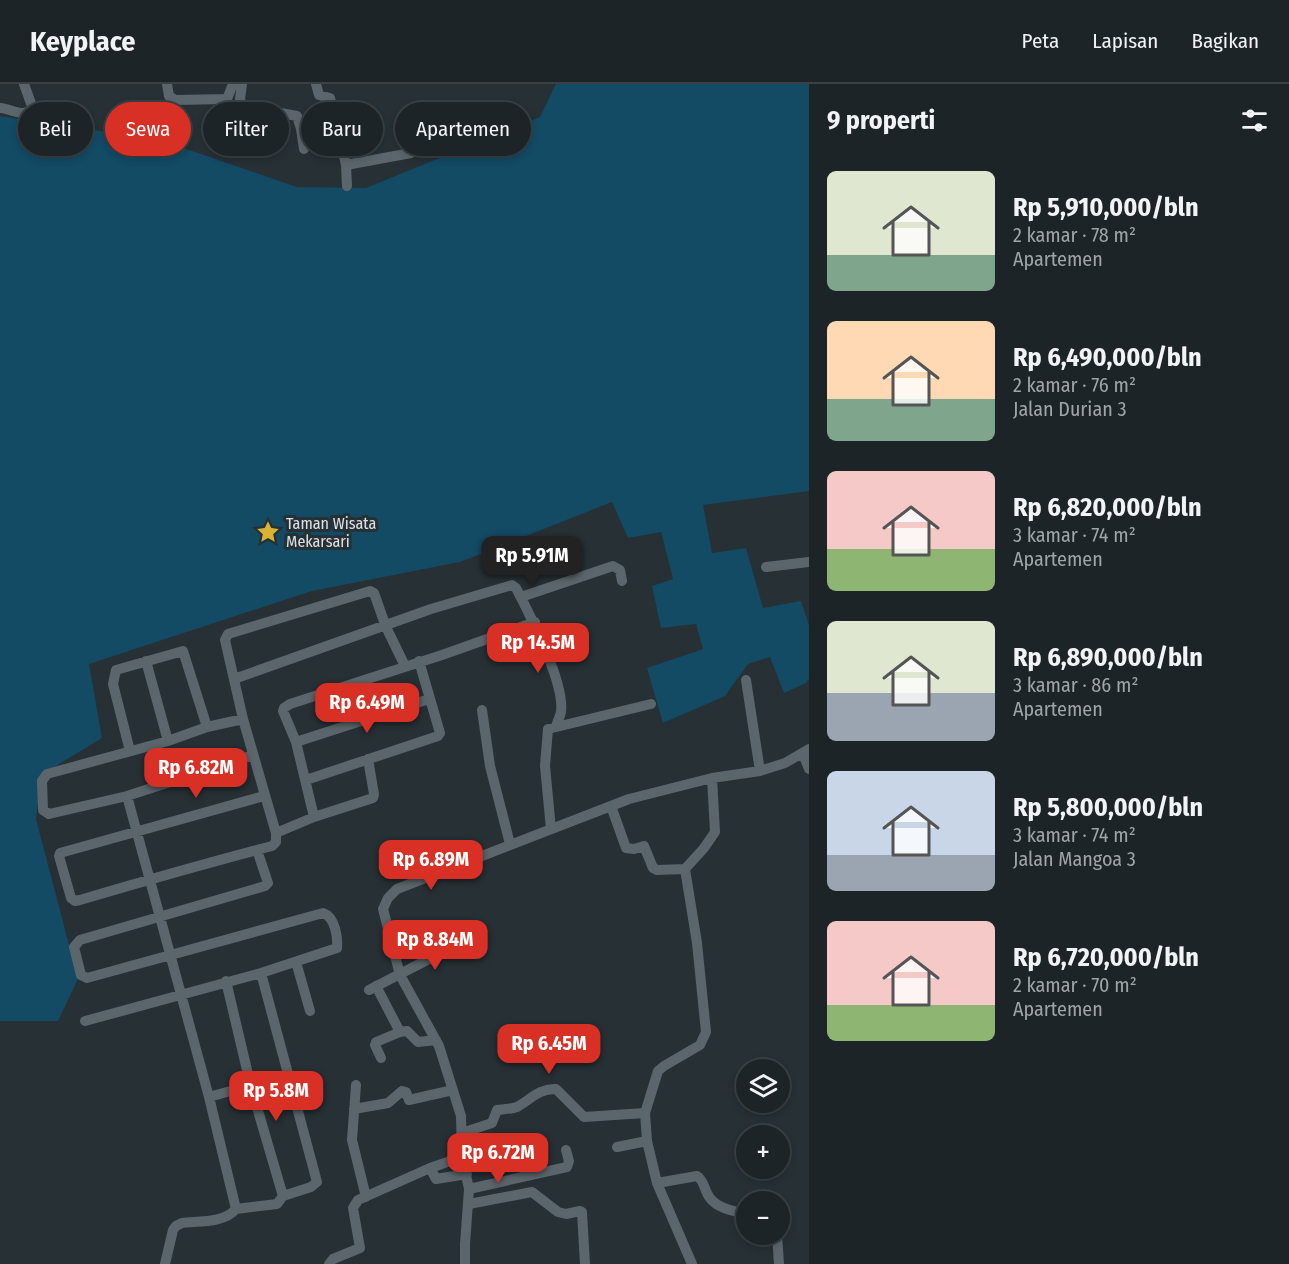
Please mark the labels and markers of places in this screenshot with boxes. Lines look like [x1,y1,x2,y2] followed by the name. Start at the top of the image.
[286,514,376,551] place label: Taman Wisata Mekarsari
[255,519,281,545] place icon: Taman Wisata Mekarsari
[470,536,594,587] pin: Rp 5.91M
[476,623,600,674] pin: Rp 14.5M
[305,683,429,734] pin: Rp 6.49M
[134,748,258,799] pin: Rp 6.82M
[369,840,493,891] pin: Rp 6.89M
[373,920,497,971] pin: Rp 8.84M
[487,1024,611,1075] pin: Rp 6.45M
[221,1071,331,1122] pin: Rp 5.8M
[436,1133,560,1184] pin: Rp 6.72M

